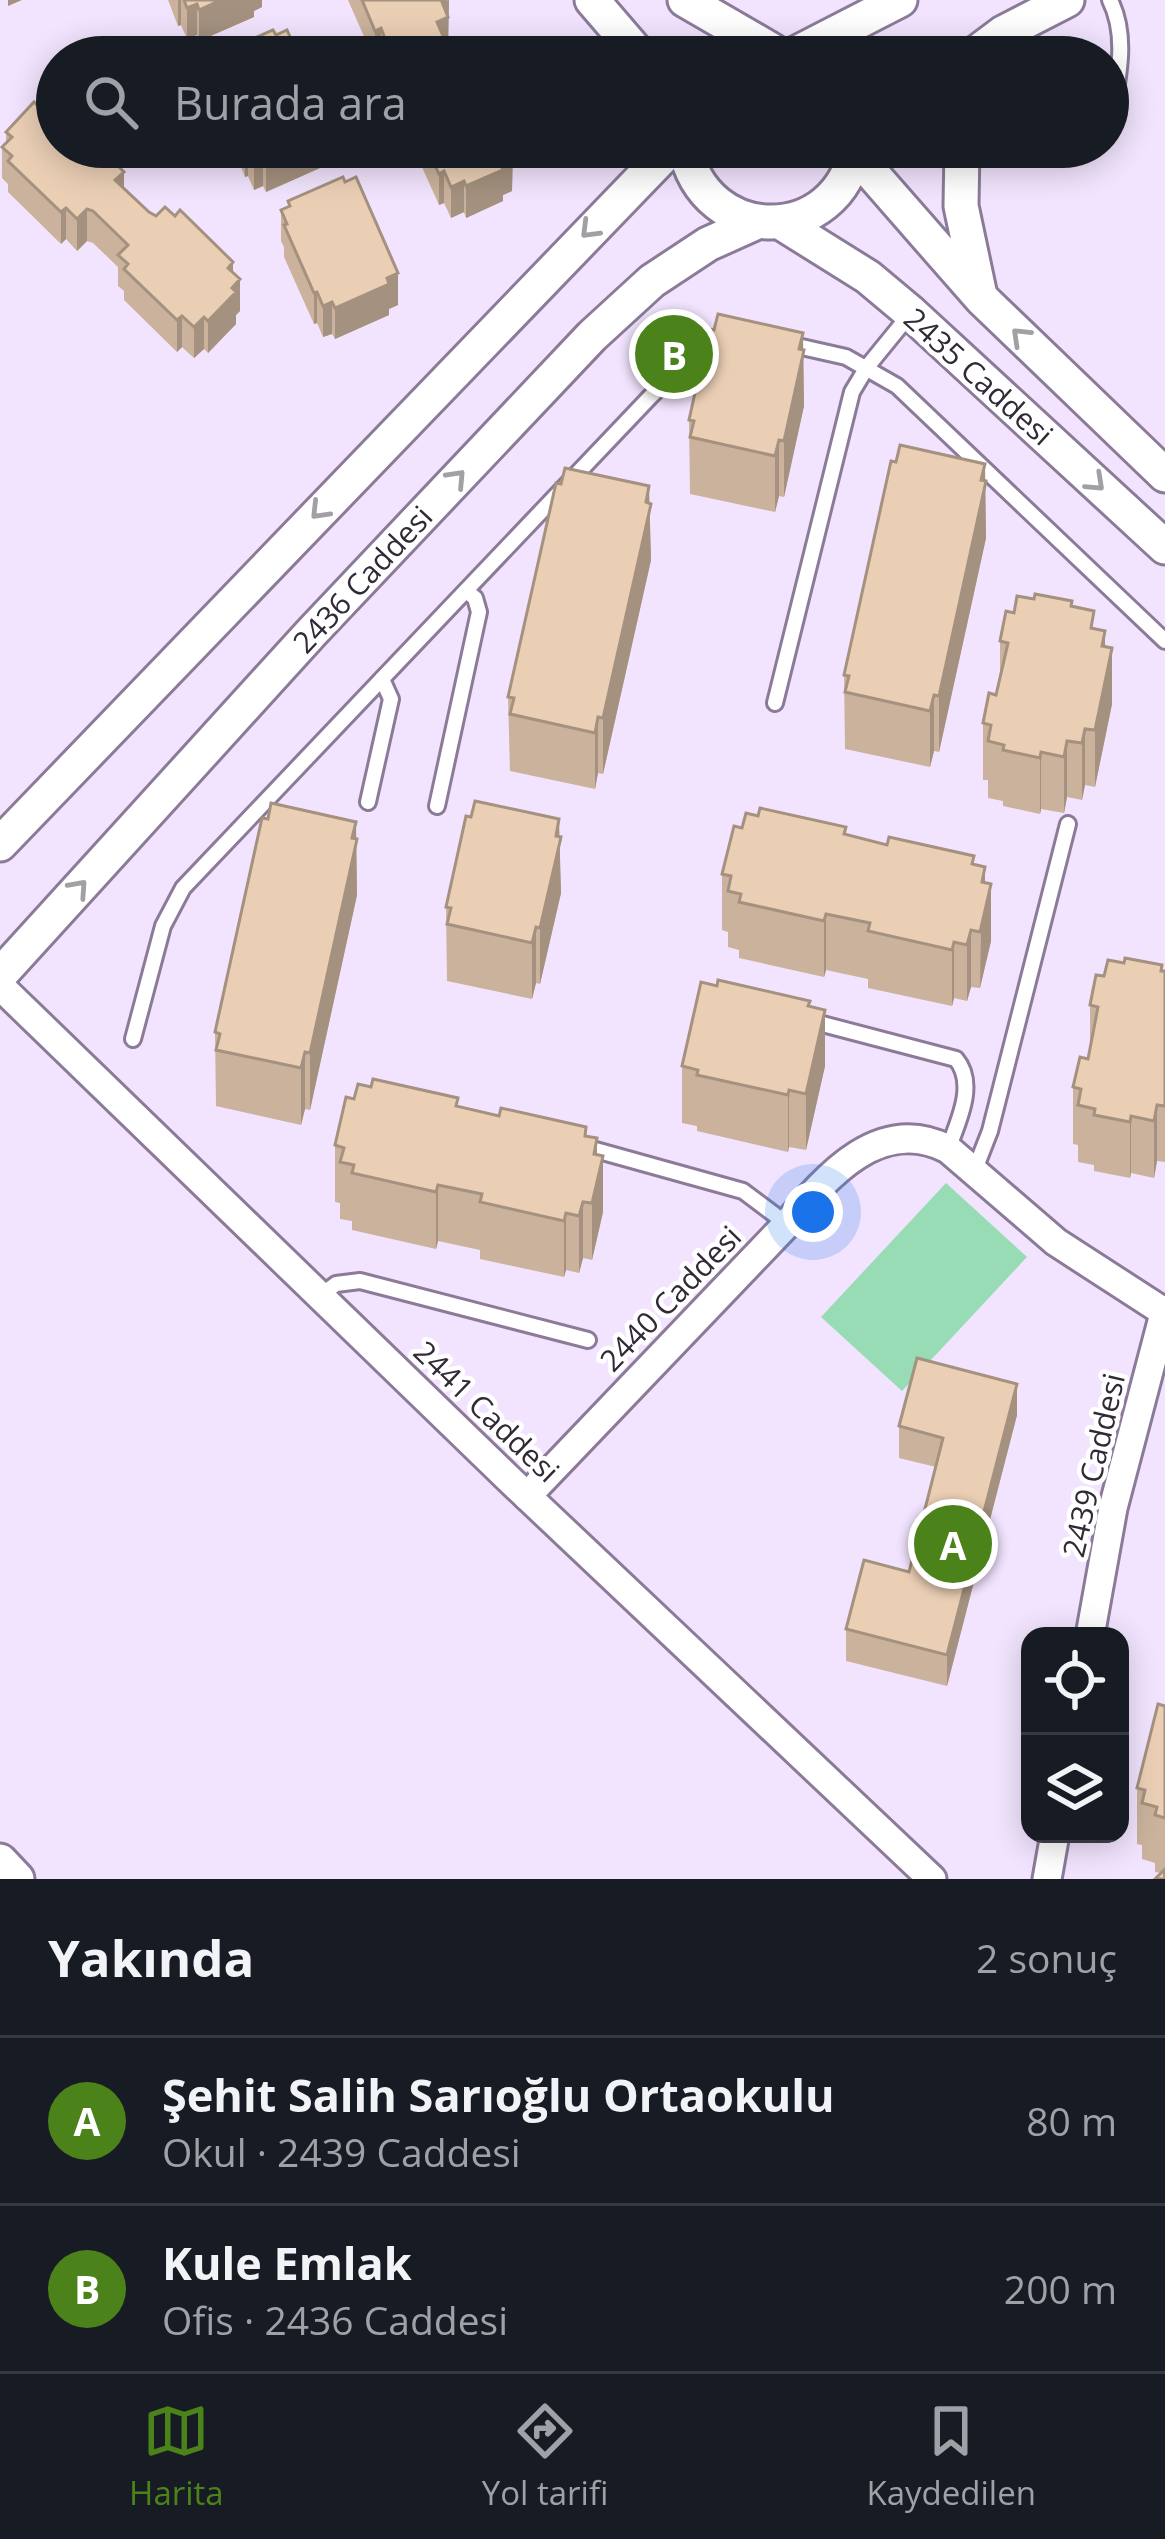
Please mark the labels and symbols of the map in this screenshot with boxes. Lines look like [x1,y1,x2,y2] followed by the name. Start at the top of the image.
[581,216,603,238] one-way arrow
[896,298,1062,454] street label: 2435 Caddesi
[635,309,713,399] pin: B
[1012,329,1034,351] one-way arrow
[1082,469,1103,490] one-way arrow
[443,470,465,492] one-way arrow
[283,496,441,662] street label: 2436 Caddesi
[311,497,333,519] one-way arrow
[65,881,86,902] one-way arrow
[783,1182,843,1242] your location
[590,1216,750,1380] street label: 2440 Caddesi
[405,1331,569,1491] street label: 2441 Caddesi
[1052,1369,1134,1561] street label: 2439 Caddesi
[914,1499,992,1589] pin: A

